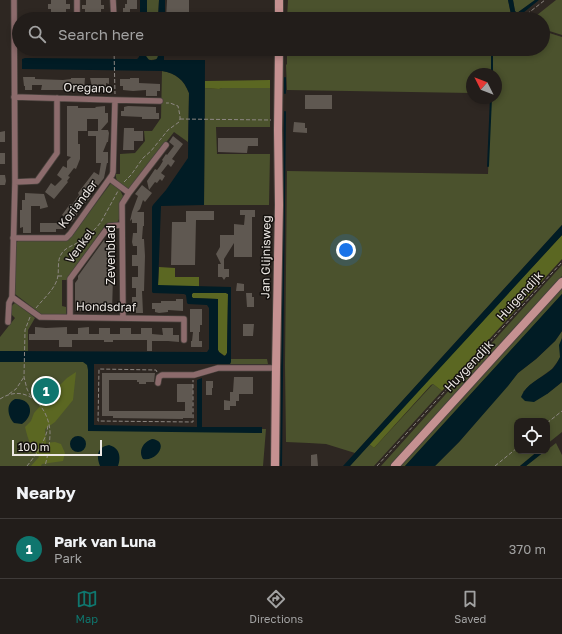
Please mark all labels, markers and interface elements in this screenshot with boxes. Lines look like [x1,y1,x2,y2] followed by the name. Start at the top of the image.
[12,12,550,56] search box
[26,23,48,45] icon: search
[58,25,144,43] text: Search here
[466,68,502,104] north arrow
[63,79,113,96] street label: Oregano
[55,176,101,231] street label: Koriander
[257,215,274,299] street label: Jan Glijnisweg
[62,225,97,266] street label: Venkel
[103,225,118,285] street label: Zevenblad
[336,240,356,260] your location
[493,267,546,324] street label: Huigendijk
[76,298,137,315] street label: Hondsdraf
[441,337,496,395] street label: Huygendijk
[33,376,59,406] pin: 1
[514,418,550,454] map controls
[514,418,550,454] button: locate
[12,438,102,457] scale bar
[18,440,49,453] text: 100 m
[16,482,76,503] text: Nearby
[54,532,156,550] text: Park van Luna
[26,541,32,557] text: 1
[509,541,546,557] text: 370 m
[54,550,82,566] text: Park
[76,588,98,625] tab: Map
[249,588,303,625] tab: Directions
[454,588,486,625] tab: Saved

